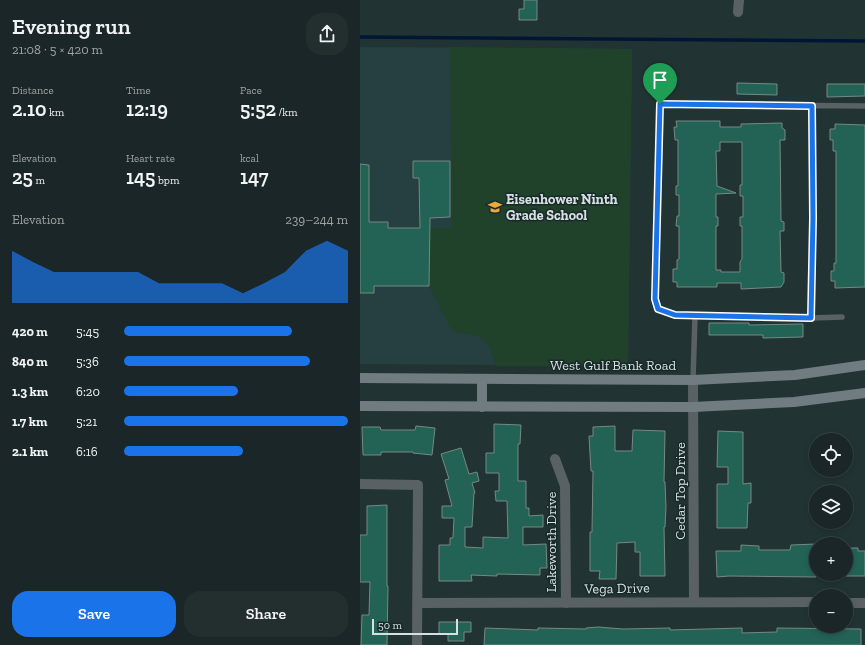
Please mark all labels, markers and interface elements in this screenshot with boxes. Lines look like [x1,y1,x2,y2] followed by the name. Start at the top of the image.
[12,13,131,40] text: Evening run
[306,13,348,55] button: share
[12,42,103,57] text: 21:08 · 5 × 420 m
[643,63,677,104] pin
[649,69,671,91] icon: arrive
[12,84,54,97] text: Distance
[126,84,151,97] text: Time
[240,84,262,97] text: Pace
[12,97,46,121] text: 2.10
[126,97,168,121] text: 12:19
[240,97,276,121] text: 5:52
[46,106,64,119] text: km
[276,106,298,119] text: /km
[12,152,56,165] text: Elevation
[126,152,175,165] text: Heart rate
[240,152,259,165] text: kcal
[12,165,33,189] text: 25
[126,165,155,189] text: 145
[240,165,268,189] text: 147
[33,174,45,187] text: m
[155,174,179,187] text: bpm
[506,191,618,224] place label: Eisenhower Ninth Grade School
[487,199,503,215] school or university icon: Eisenhower Ninth Grade School
[12,212,64,227] text: Elevation
[285,212,348,227] text: 239–244 m
[12,324,48,339] text: 420 m
[76,324,99,339] text: 5:45
[12,354,48,369] text: 840 m
[76,354,99,369] text: 5:36
[550,357,676,374] street label: West Gulf Bank Road
[12,384,48,399] text: 1.3 km
[76,384,100,399] text: 6:20
[12,414,47,429] text: 1.7 km
[76,414,97,429] text: 5:21
[809,433,853,633] map controls
[809,433,853,477] button: locate
[672,442,689,540] street label: Cedar Top Drive
[12,444,48,459] text: 2.1 km
[76,444,98,459] text: 6:16
[809,485,853,529] button: layers
[543,491,560,592] street label: Lakeworth Drive
[809,537,853,581] button: +
[583,579,650,598] street label: Vega Drive
[809,589,853,633] button: −
[12,591,176,637] button: Save
[184,591,348,637] button: Share
[372,617,458,636] scale bar
[378,619,402,632] text: 50 m

